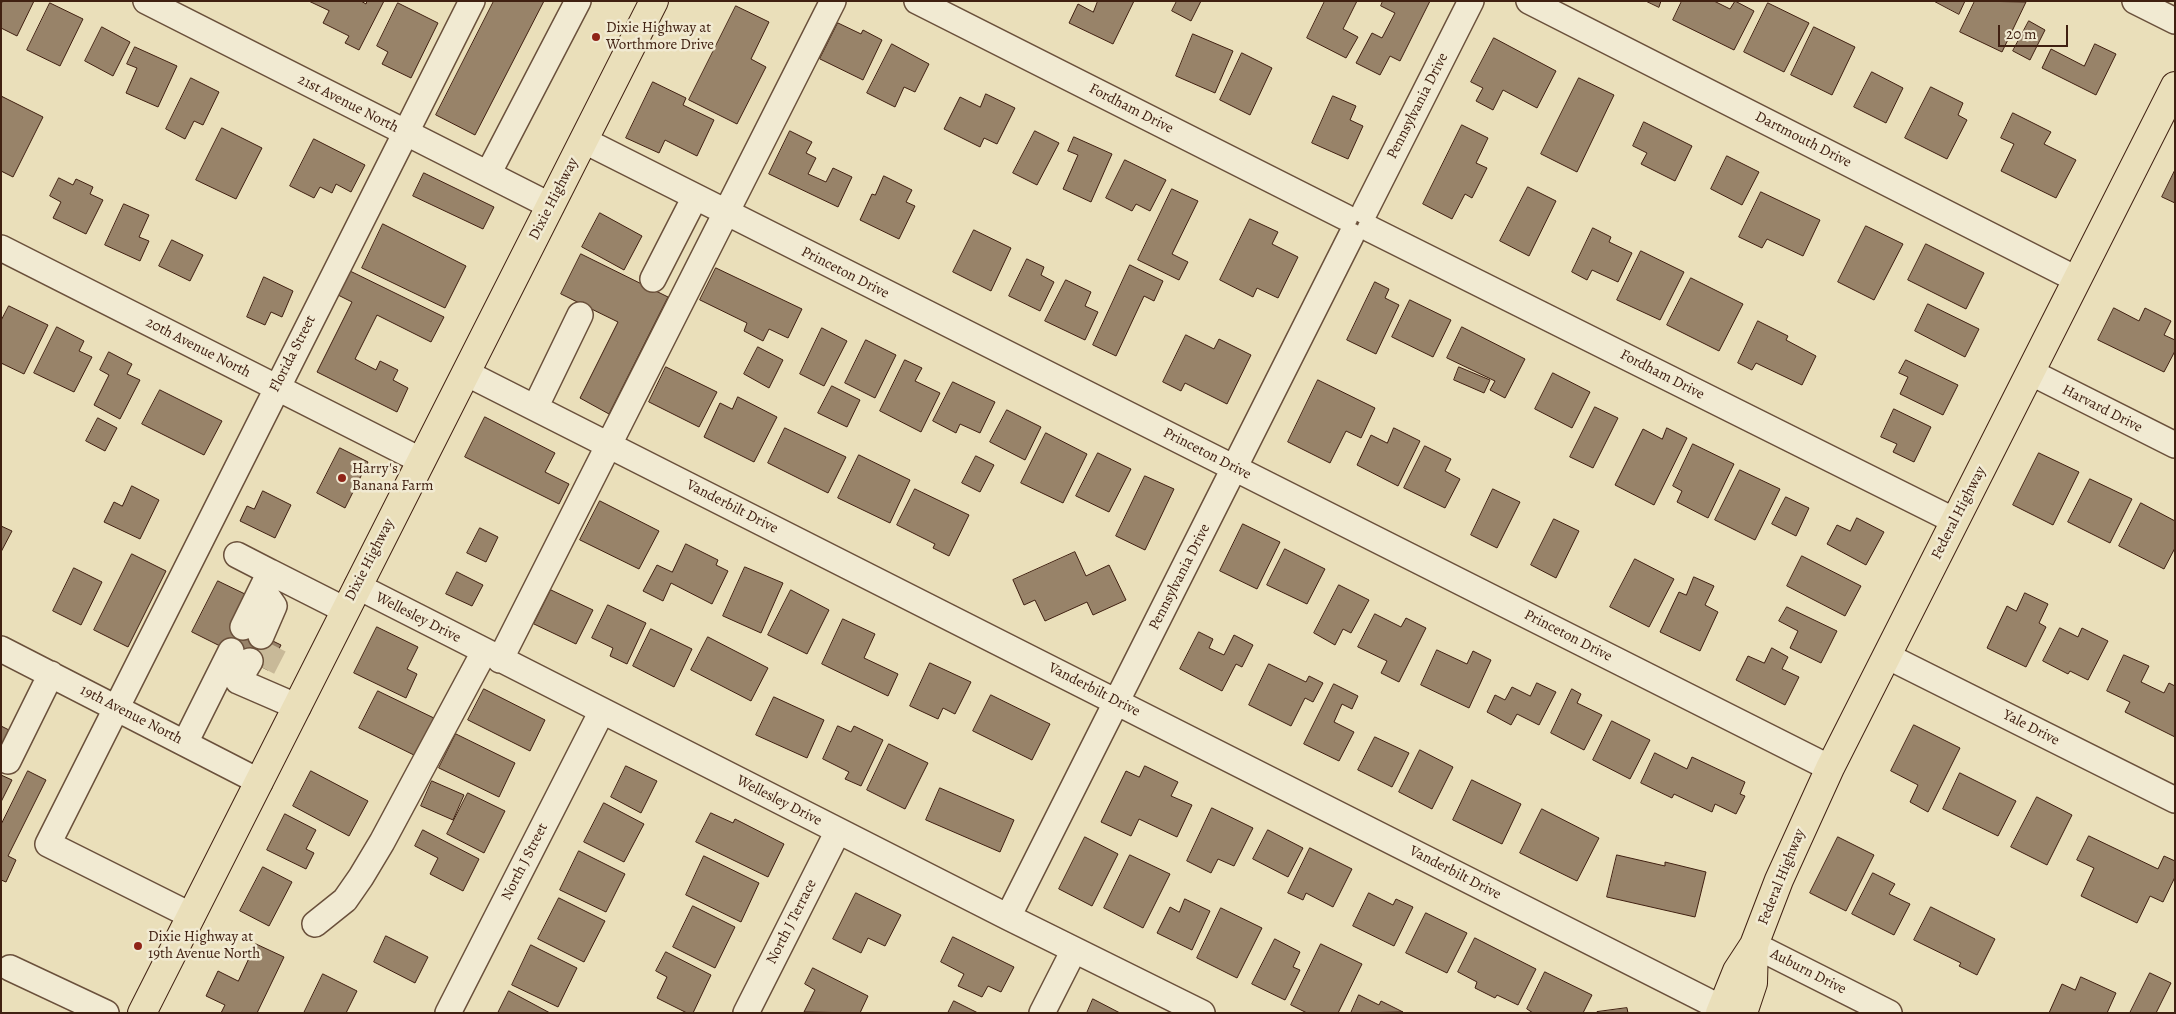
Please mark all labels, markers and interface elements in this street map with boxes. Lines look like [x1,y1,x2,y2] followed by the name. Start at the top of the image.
[2001,15,2071,47] scale bar
[606,19,714,54] place label: Dixie Highway at Worthmore Drive
[2006,24,2037,44] text: 20 m
[590,31,602,43] marker: Dixie Highway at Worthmore Drive
[1384,50,1452,162] street label: Pennsylvania Drive
[295,71,401,137] street label: 21st Avenue North
[1086,80,1176,138] street label: Fordham Drive
[1752,108,1854,172] street label: Dartmouth Drive
[526,155,582,243] street label: Dixie Highway
[798,243,892,303] street label: Princeton Drive
[266,313,320,395] street label: Florida Street
[143,314,253,382] street label: 20th Avenue North
[1617,346,1707,404] street label: Fordham Drive
[2059,381,2145,437] street label: Harvard Drive
[1160,424,1254,484] street label: Princeton Drive
[352,460,434,495] place label: Harry's Banana Farm
[1928,463,1990,563] street label: Federal Highway
[336,472,348,484] marker: Harry's Banana Farm
[683,476,781,538] street label: Vanderbilt Drive
[342,516,398,604] street label: Dixie Highway
[1146,521,1214,633] street label: Pennsylvania Drive
[372,589,464,647] street label: Wellesley Drive
[1521,606,1615,666] street label: Princeton Drive
[1045,659,1143,721] street label: Vanderbilt Drive
[77,682,185,748] street label: 19th Avenue North
[2000,706,2062,750] street label: Yale Drive
[733,772,825,830] street label: Wellesley Drive
[498,820,552,904] street label: North J Street
[1755,826,1809,928] street label: Federal Highway
[1406,842,1504,904] street label: Vanderbilt Drive
[763,877,821,967] street label: North J Terrace
[148,928,260,963] place label: Dixie Highway at 19th Avenue North
[132,940,144,952] marker: Dixie Highway at 19th Avenue North
[1767,945,1849,999] street label: Auburn Drive

